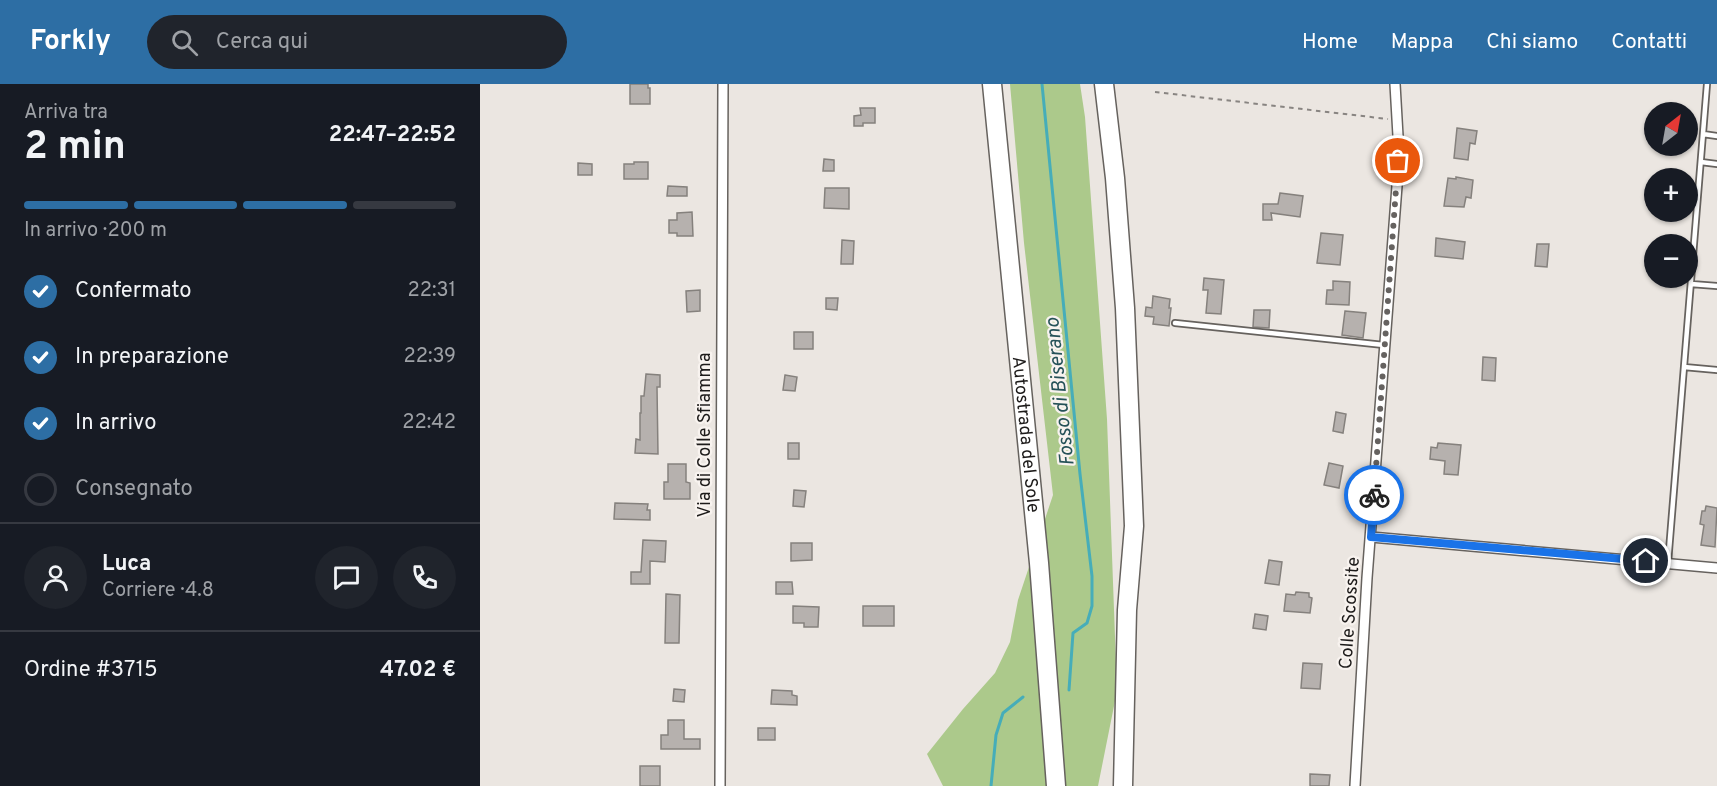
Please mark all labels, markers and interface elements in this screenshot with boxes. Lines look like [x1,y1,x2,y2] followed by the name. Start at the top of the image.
[147,15,567,69] search box
[30,24,111,60] text: Forkly
[168,26,201,59] icon: search
[216,29,308,56] text: Cerca qui
[1302,29,1358,56] text: Home
[1391,29,1453,56] text: Mappa
[1486,29,1578,56] text: Chi siamo
[1611,29,1687,56] text: Contatti
[24,100,108,126] text: Arriva tra
[1644,102,1698,156] north arrow
[1644,102,1698,288] map controls
[329,122,456,149] text: 22:47–22:52
[24,124,126,173] text: 2 min
[1372,135,1423,186] pin
[1381,144,1414,177] icon: bag
[1644,168,1698,222] button: +
[24,218,167,244] text: In arrivo · 200 m
[1644,234,1698,288] button: −
[24,275,57,308] icon: check
[75,278,192,305] text: Confermato
[408,278,456,304] text: 22:31
[1040,316,1082,467] water label: Fosso di Biserano
[24,341,57,374] icon: check
[75,344,229,371] text: In preparazione
[403,344,456,370] text: 22:39
[694,353,717,517] street label: Via di Colle Sfiamma
[1006,355,1044,514] street label: Autostrada del Sole
[24,407,57,440] icon: check
[75,410,157,437] text: In arrivo
[402,410,456,436] text: 22:42
[1344,465,1404,525] courier
[75,476,193,503] text: Consegnato
[1358,479,1391,512] icon: bike
[1620,535,1671,586] pin
[1629,544,1662,577] icon: home
[24,546,87,609] button: person
[315,546,378,609] button: chat
[393,546,456,609] button: phone
[102,551,151,578] text: Luca
[1335,556,1366,670] street label: Colle Scossite
[102,578,214,604] text: Corriere · 4.8
[24,657,158,684] text: Ordine #3715
[380,657,456,684] text: 47.02 €

